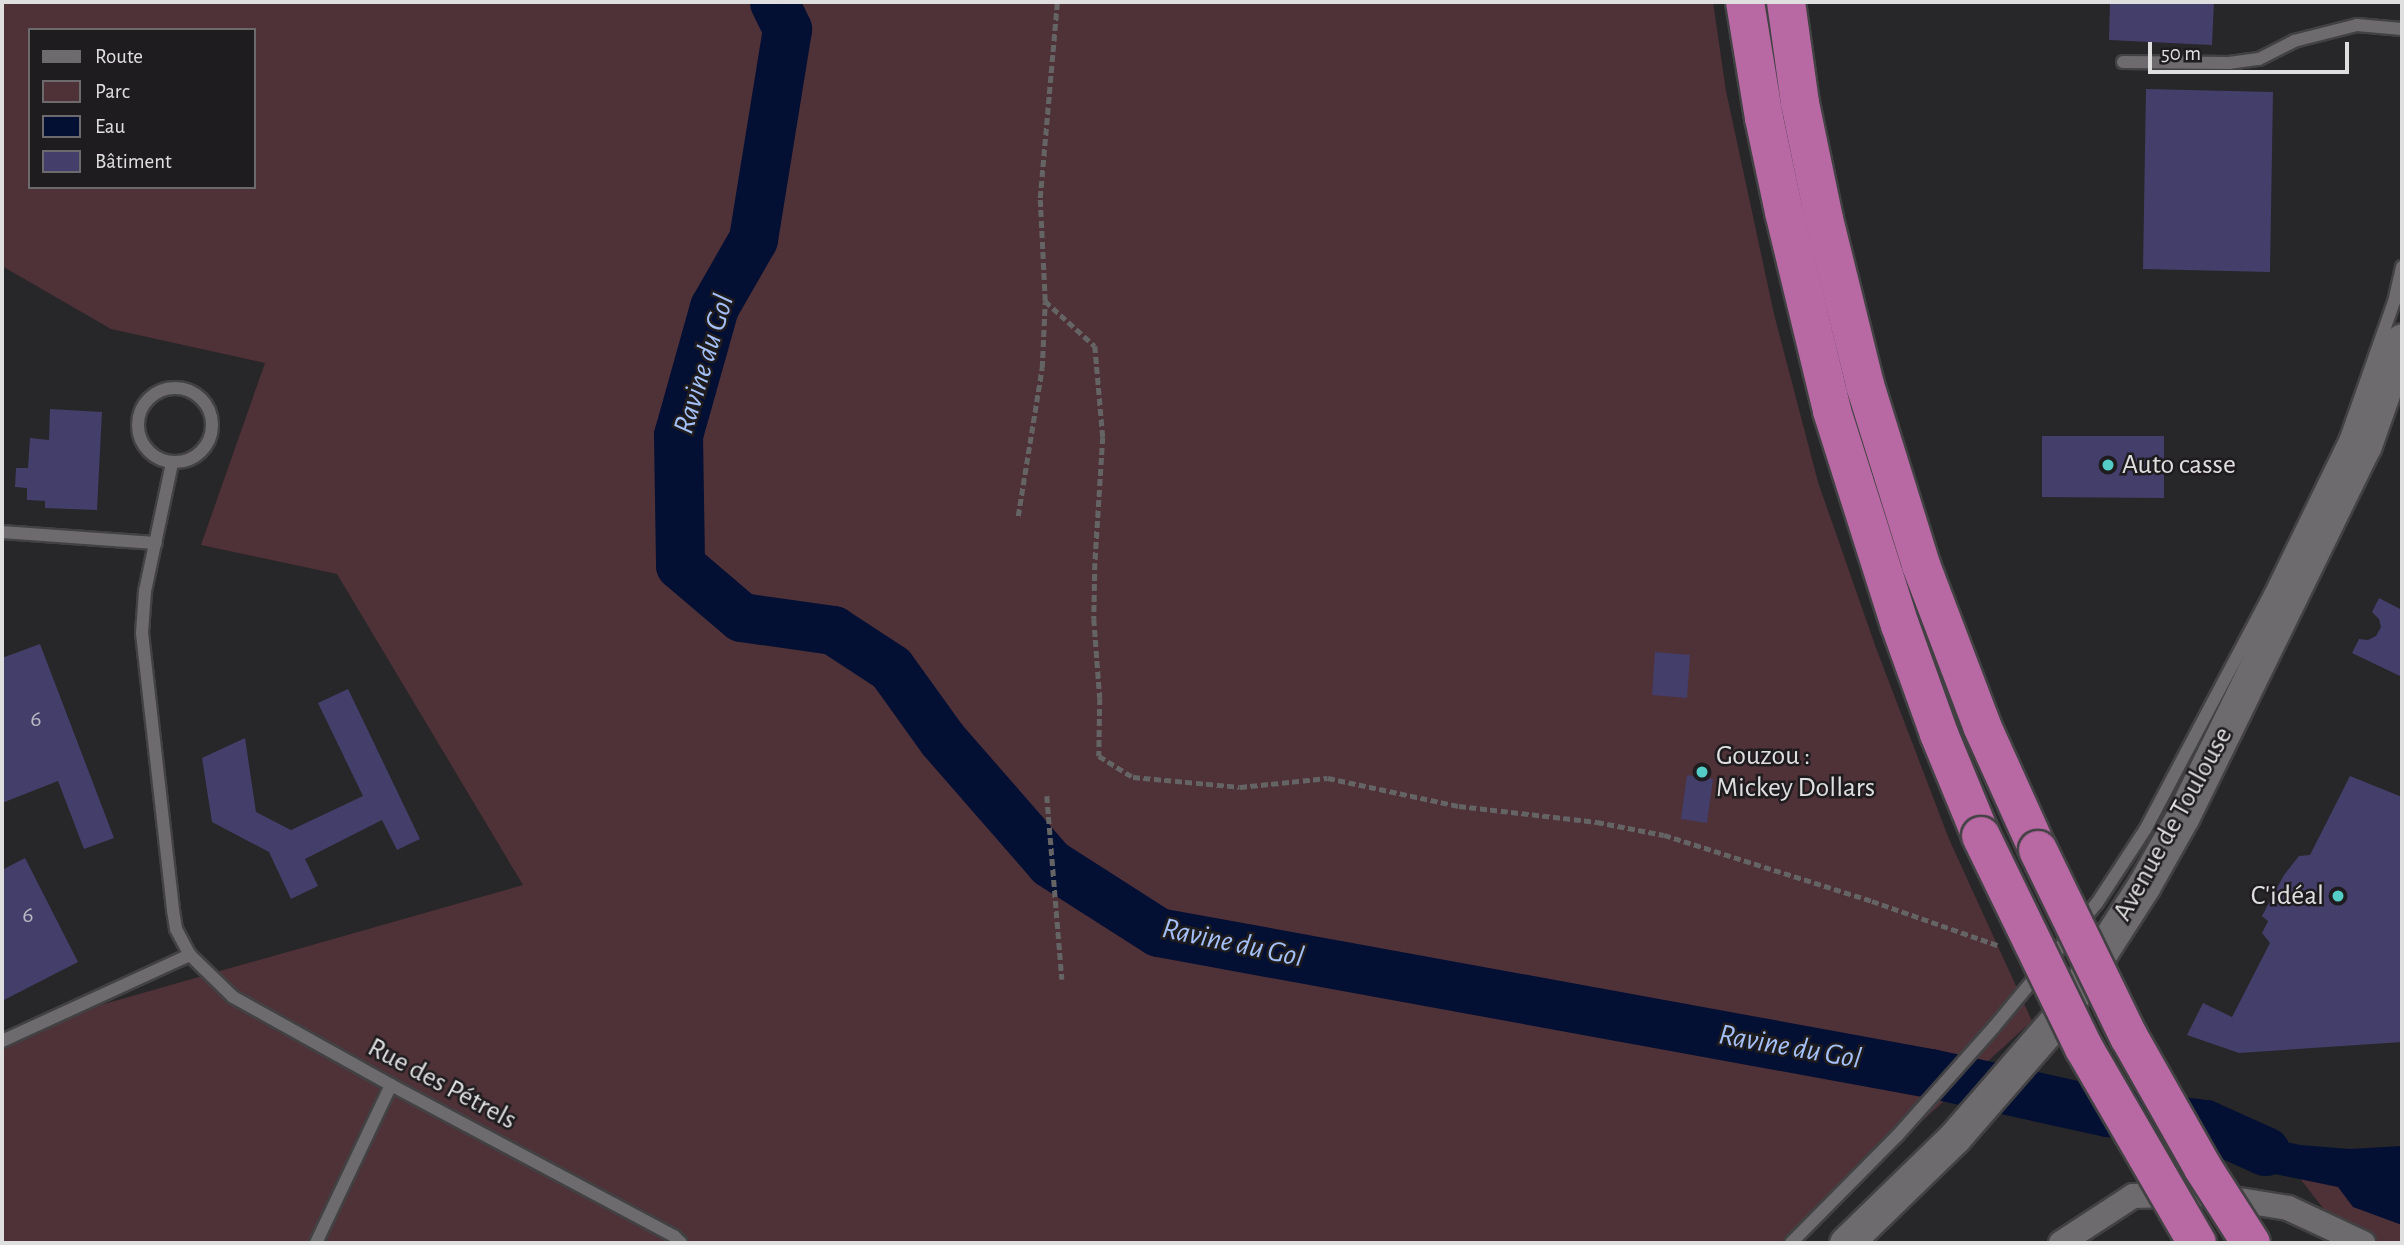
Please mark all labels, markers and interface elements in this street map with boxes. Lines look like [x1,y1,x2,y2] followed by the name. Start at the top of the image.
[28,28,256,189] legend
[2152,28,2353,72] scale bar
[2161,43,2201,64] text: 50 m
[95,46,143,67] text: Route
[95,81,130,102] text: Parc
[95,116,125,137] text: Eau
[95,151,172,172] text: Bâtiment
[666,290,742,438] water label: Ravine du Gol
[2122,448,2236,482] place label: Auto casse
[2100,457,2116,473] marker: Auto casse
[30,706,42,734] house number: 6
[2106,721,2240,927] street label: Avenue de Toulouse
[1716,739,1875,805] place label: Gouzou : Mickey Dollars
[1694,764,1710,780] marker: Gouzou : Mickey Dollars
[2251,879,2324,913] place label: C'idéal
[2330,888,2346,904] marker: C'idéal
[22,902,34,930] house number: 6
[1159,910,1307,976] water label: Ravine du Gol
[1716,1017,1864,1077] water label: Ravine du Gol
[362,1031,522,1137] street label: Rue des Pétrels

